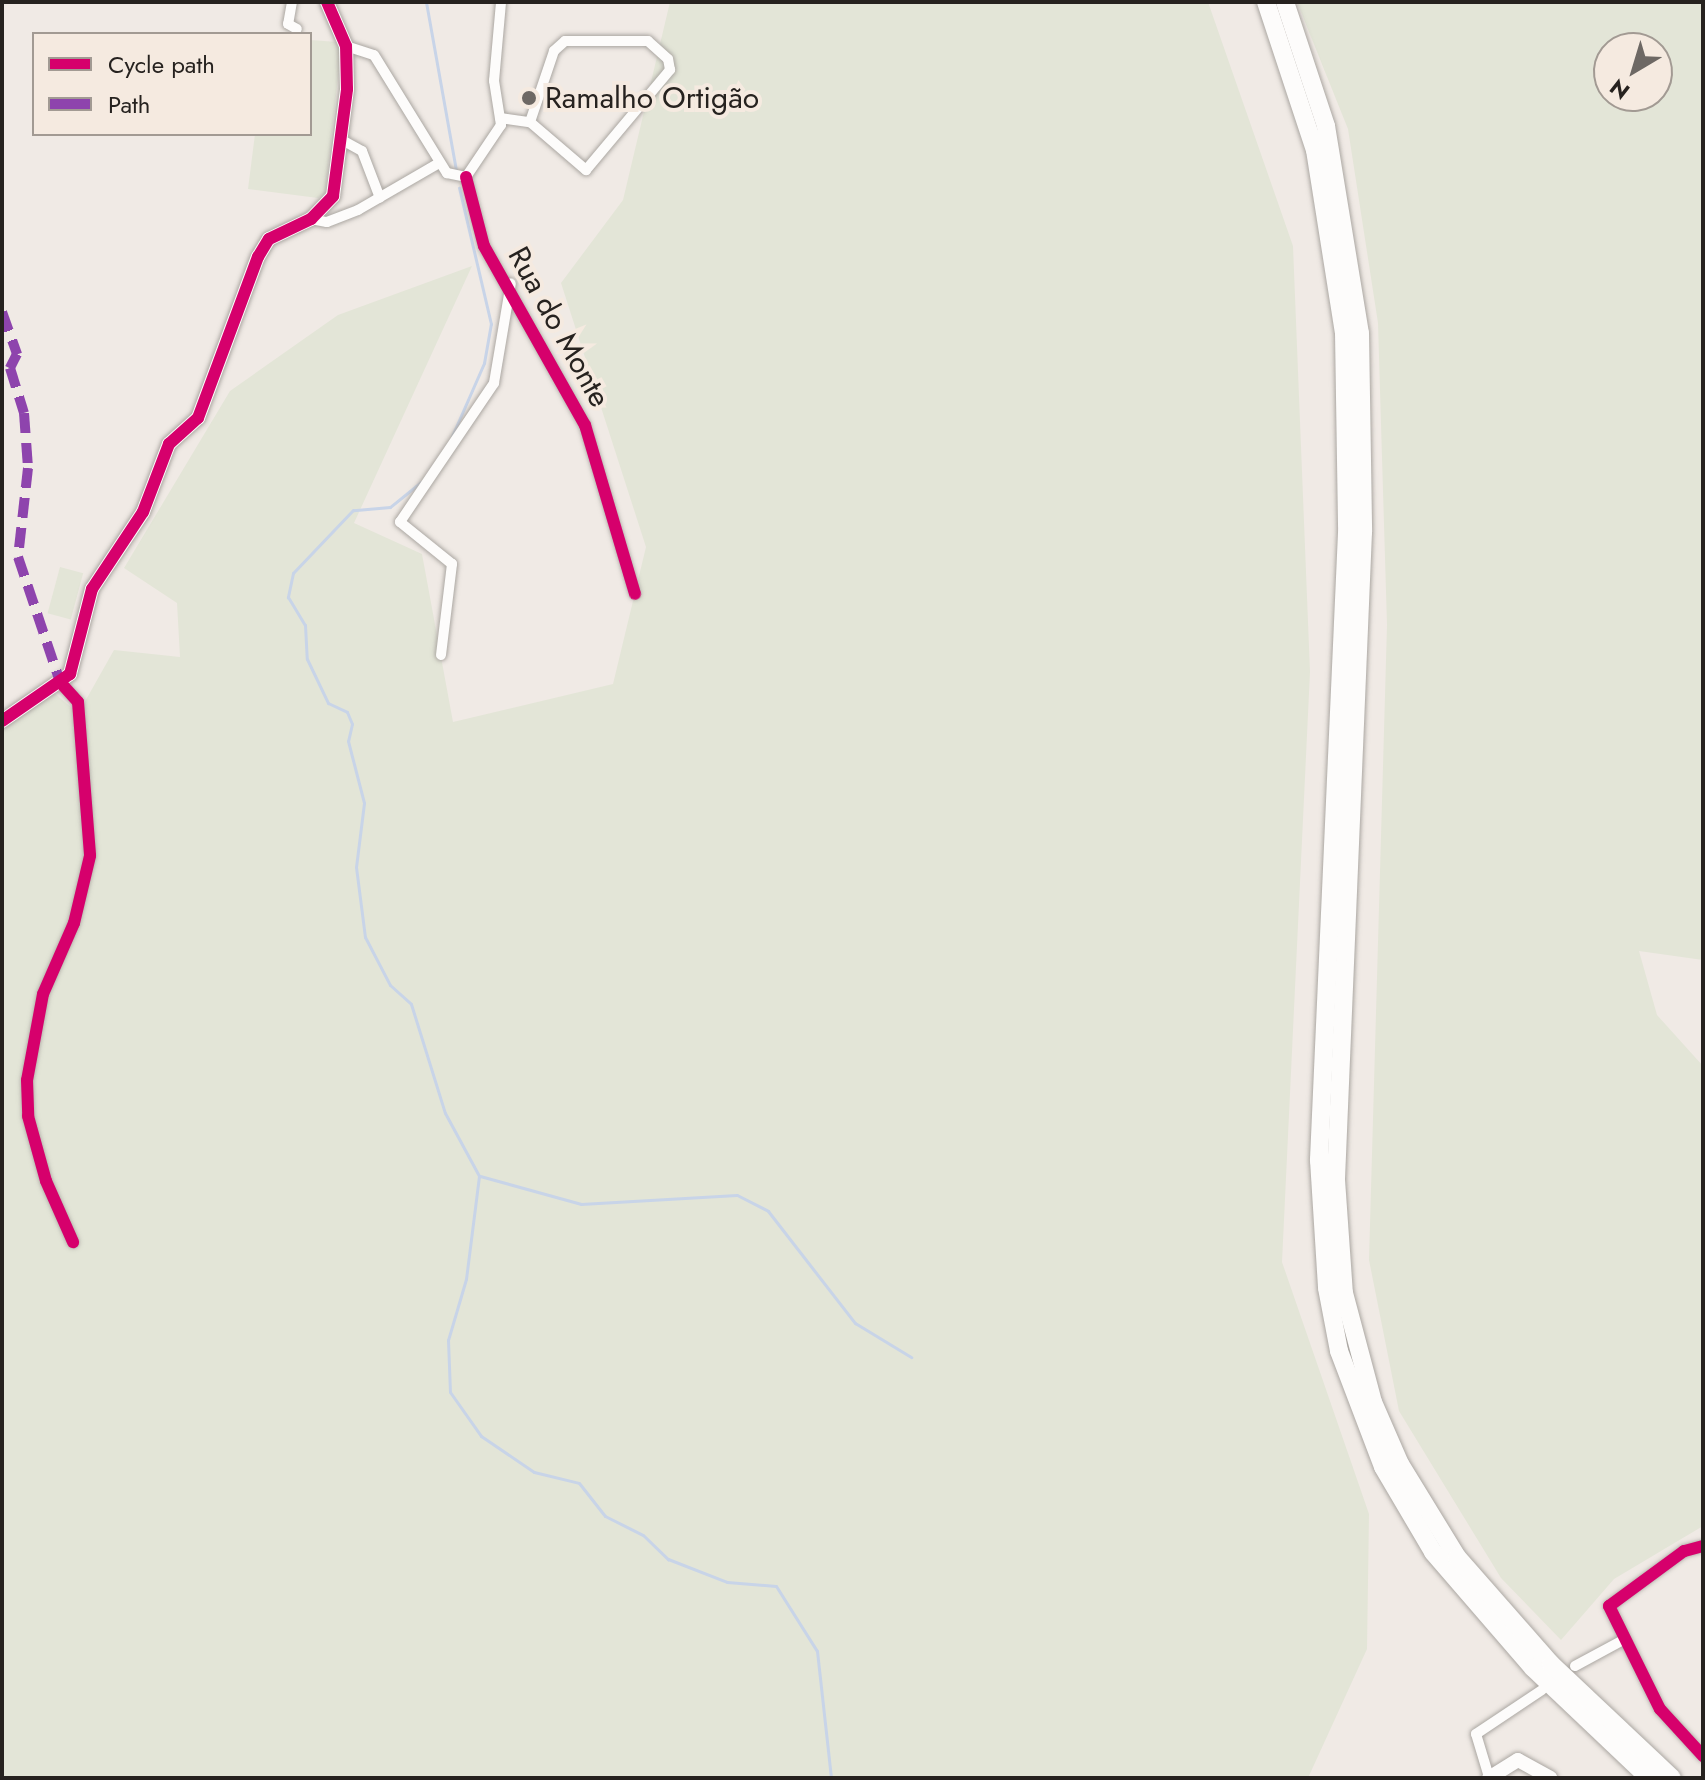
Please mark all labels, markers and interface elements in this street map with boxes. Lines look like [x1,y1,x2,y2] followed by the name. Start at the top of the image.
[32,32,312,136] legend
[1593,32,1673,112] north arrow
[108,47,215,82] text: Cycle path
[1603,71,1636,107] text: N
[545,80,759,116] place label: Ramalho Ortigão
[108,87,150,122] text: Path
[520,89,538,107] marker: Ramalho Ortigão
[500,241,618,413] street label: Rua do Monte

